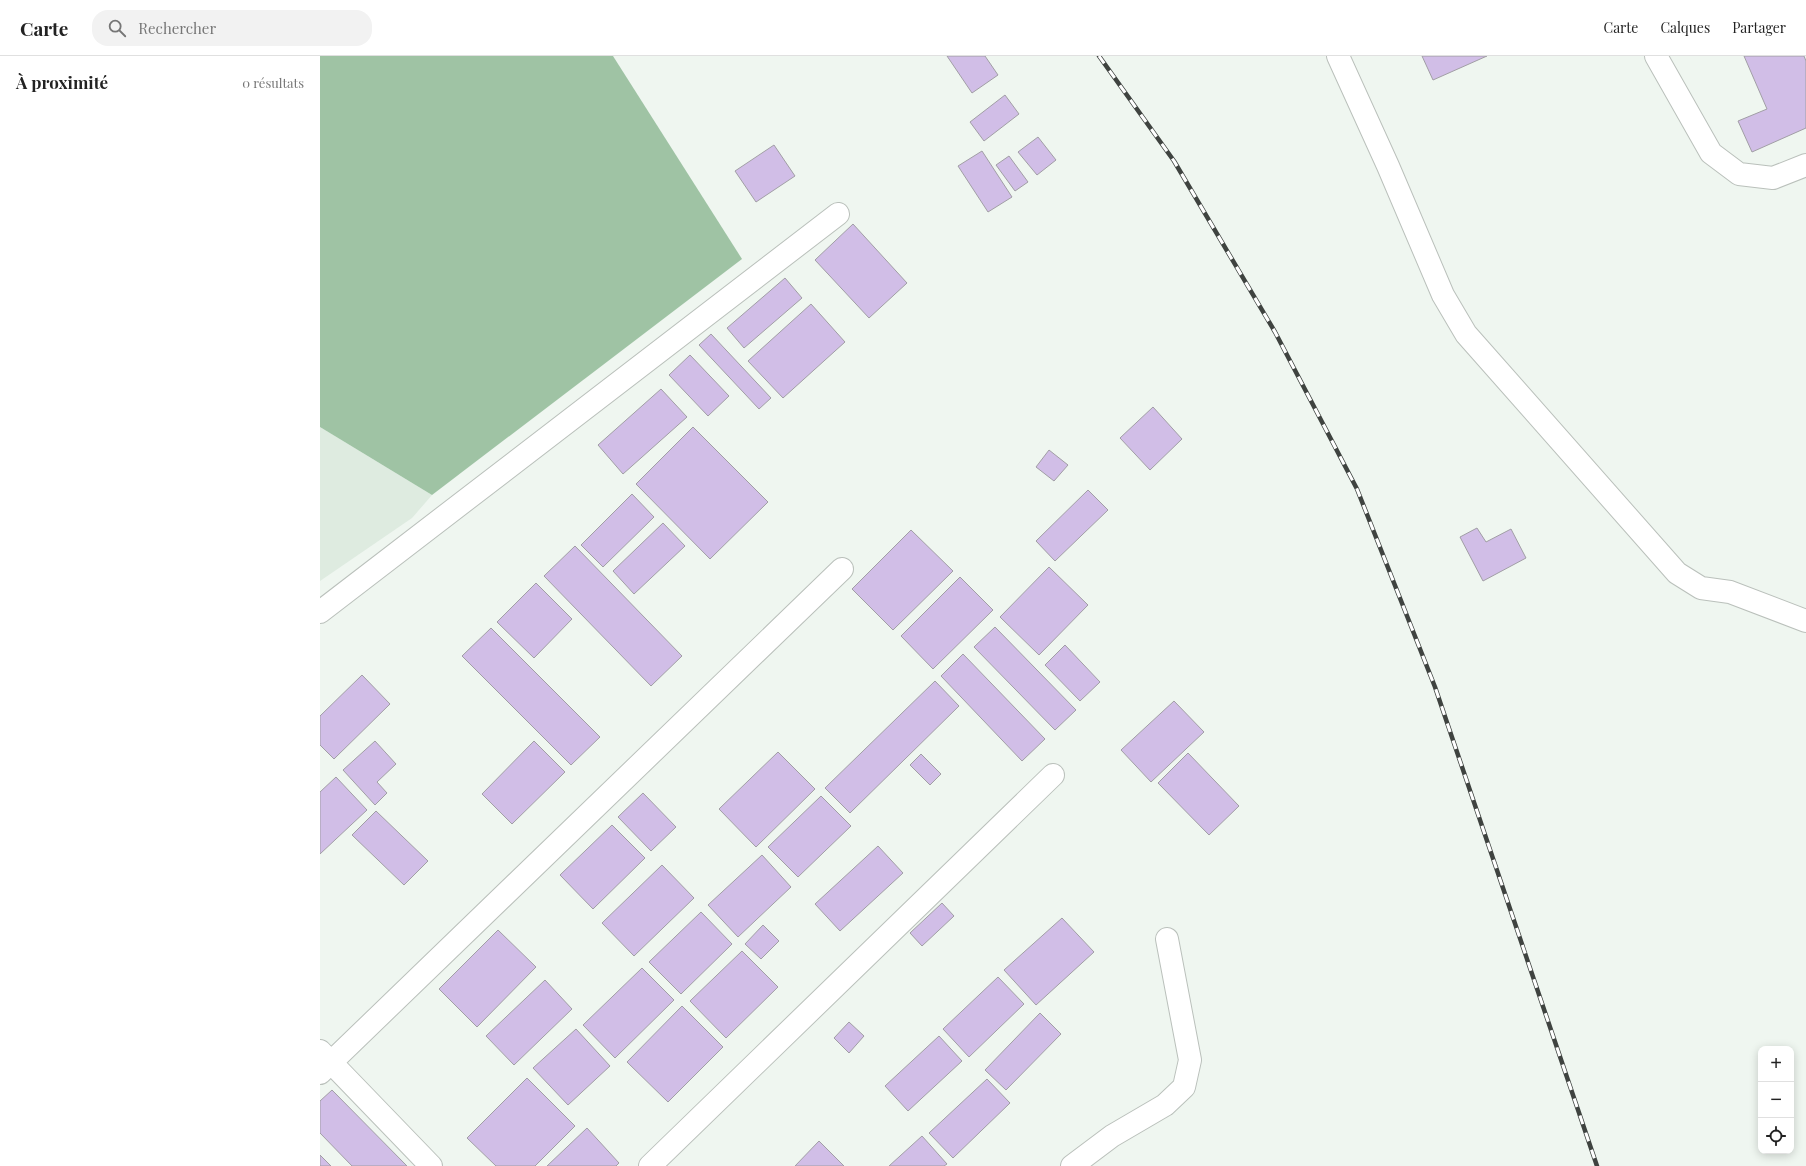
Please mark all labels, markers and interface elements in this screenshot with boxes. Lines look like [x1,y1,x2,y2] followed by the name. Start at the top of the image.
[92,10,372,46] search box
[20,15,68,41] text: Carte
[106,17,128,39] icon: search
[138,18,216,38] text: Rechercher
[1604,18,1638,37] text: Carte
[1660,18,1710,37] text: Calques
[1732,18,1786,37] text: Partager
[16,71,108,93] text: À proximité
[242,74,304,91] text: 0 résultats
[1758,1046,1794,1154] map controls
[1758,1046,1794,1082] button: +
[1758,1082,1794,1118] button: −
[1758,1118,1794,1154] button: locate

